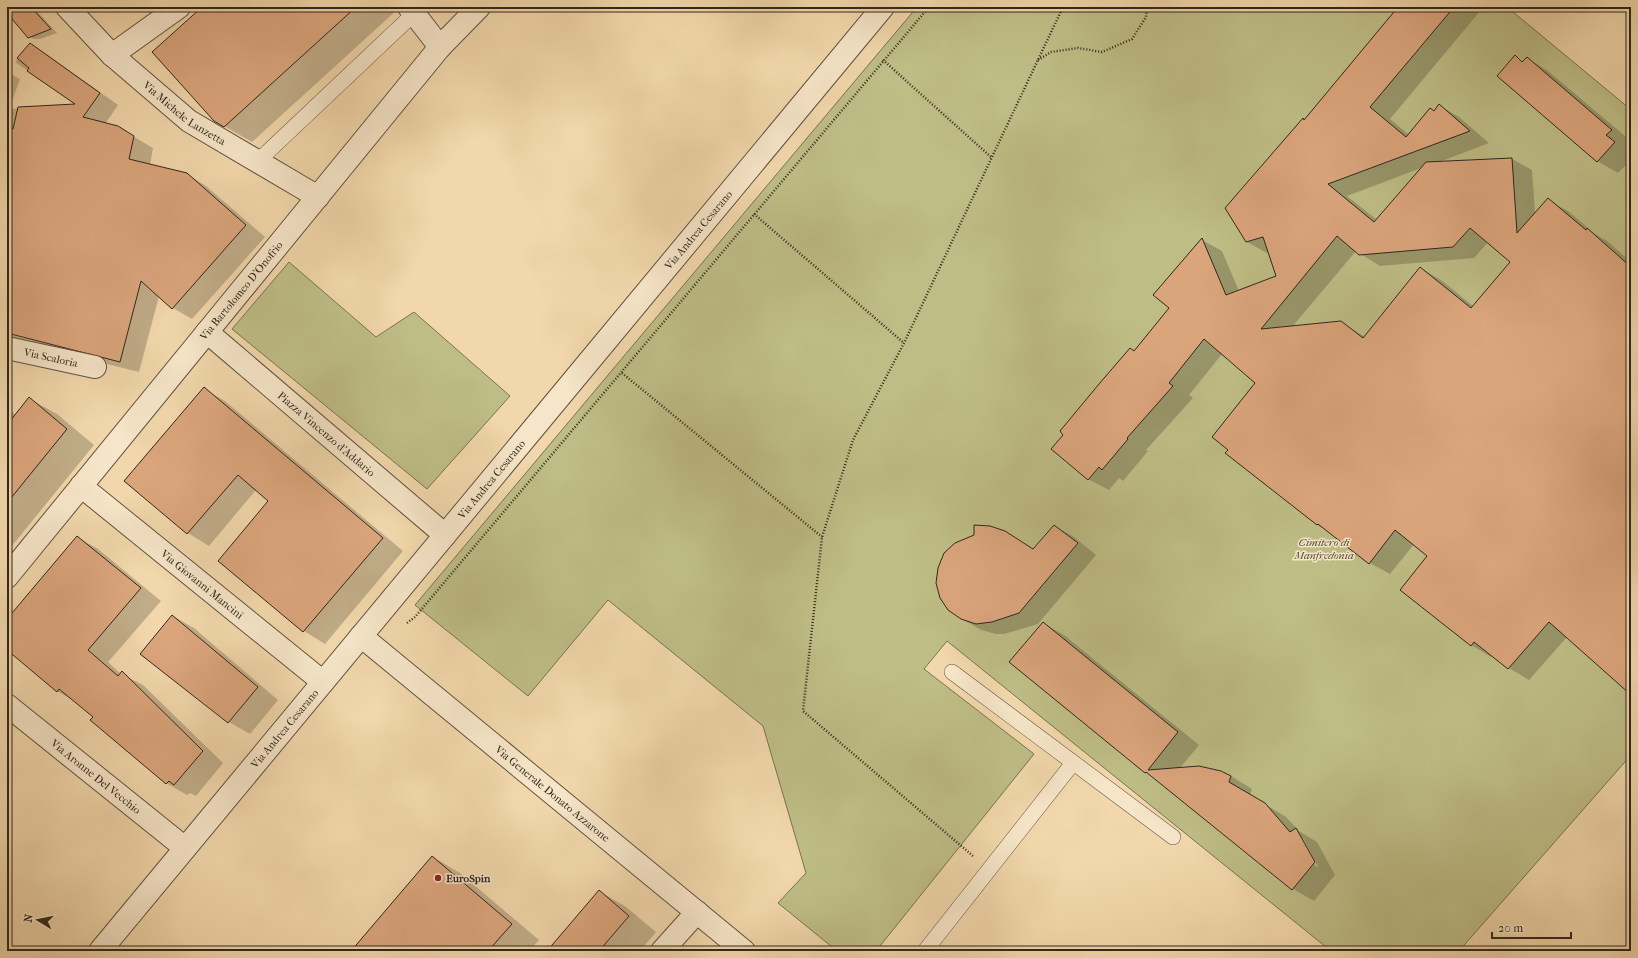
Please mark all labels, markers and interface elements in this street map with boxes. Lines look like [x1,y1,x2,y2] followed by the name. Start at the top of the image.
[140,78,229,149] street label: Via Michele Lanzetta
[661,188,735,273] street label: Via Andrea Cesarano
[197,238,286,344] street label: Via Bartolomeo D'Onofrio
[22,346,80,370] street label: Via Scaloria
[275,389,378,480] street label: Piazza Vincenzo d'Addario
[455,437,528,522] street label: Via Andrea Cesarano
[1293,536,1354,562] park label: Cimitero di Manfredonia
[157,547,246,622] street label: Via Giovanni Mancini
[248,686,322,772] street label: Via Andrea Cesarano
[47,736,143,817] street label: Via Aronne Del Vecchio
[491,742,613,845] street label: Via Generale Donato Azzarone
[446,872,491,885] place label: EuroSpin
[433,873,443,883] marker: EuroSpin
[18,900,58,940] north arrow
[22,912,36,924] text: N
[1492,914,1571,940] scale bar
[1498,921,1523,935] text: 20 m

